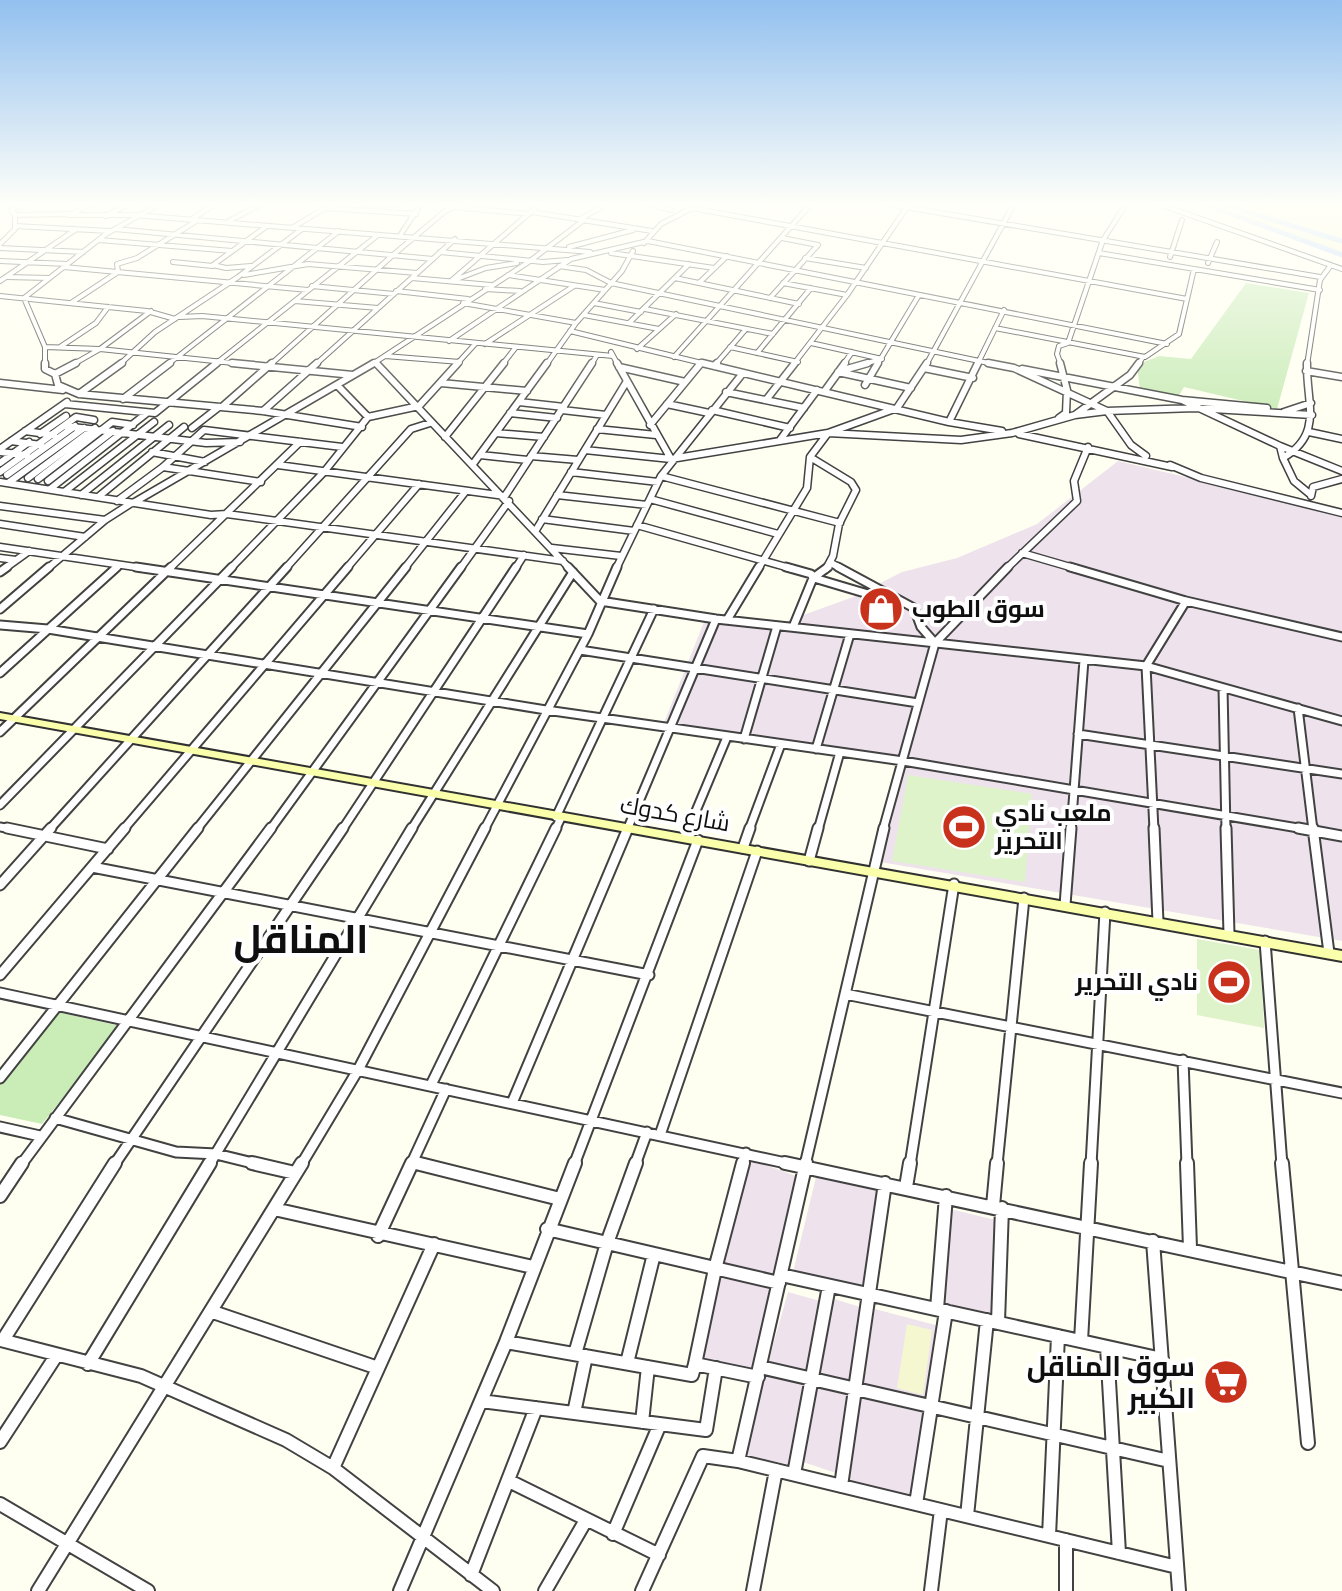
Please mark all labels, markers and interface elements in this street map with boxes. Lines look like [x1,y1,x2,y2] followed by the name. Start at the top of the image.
[857,585,905,633] shop icon: سوق الطوب
[912,589,1045,624] place label: سوق الطوب
[618,785,733,839] street label: شارع كدوك
[994,793,1112,856] place label: ملعب نادي التحرير
[940,803,988,851] sports icon: ملعب نادي التحرير
[234,906,368,965] district label: المناقل
[1205,958,1253,1006] sports icon: نادي التحرير
[1074,962,1198,1001] place label: نادي التحرير
[1027,1343,1195,1417] place label: سوق المناقل الكبير
[1202,1358,1250,1406] supermarket icon: سوق المناقل الكبير

